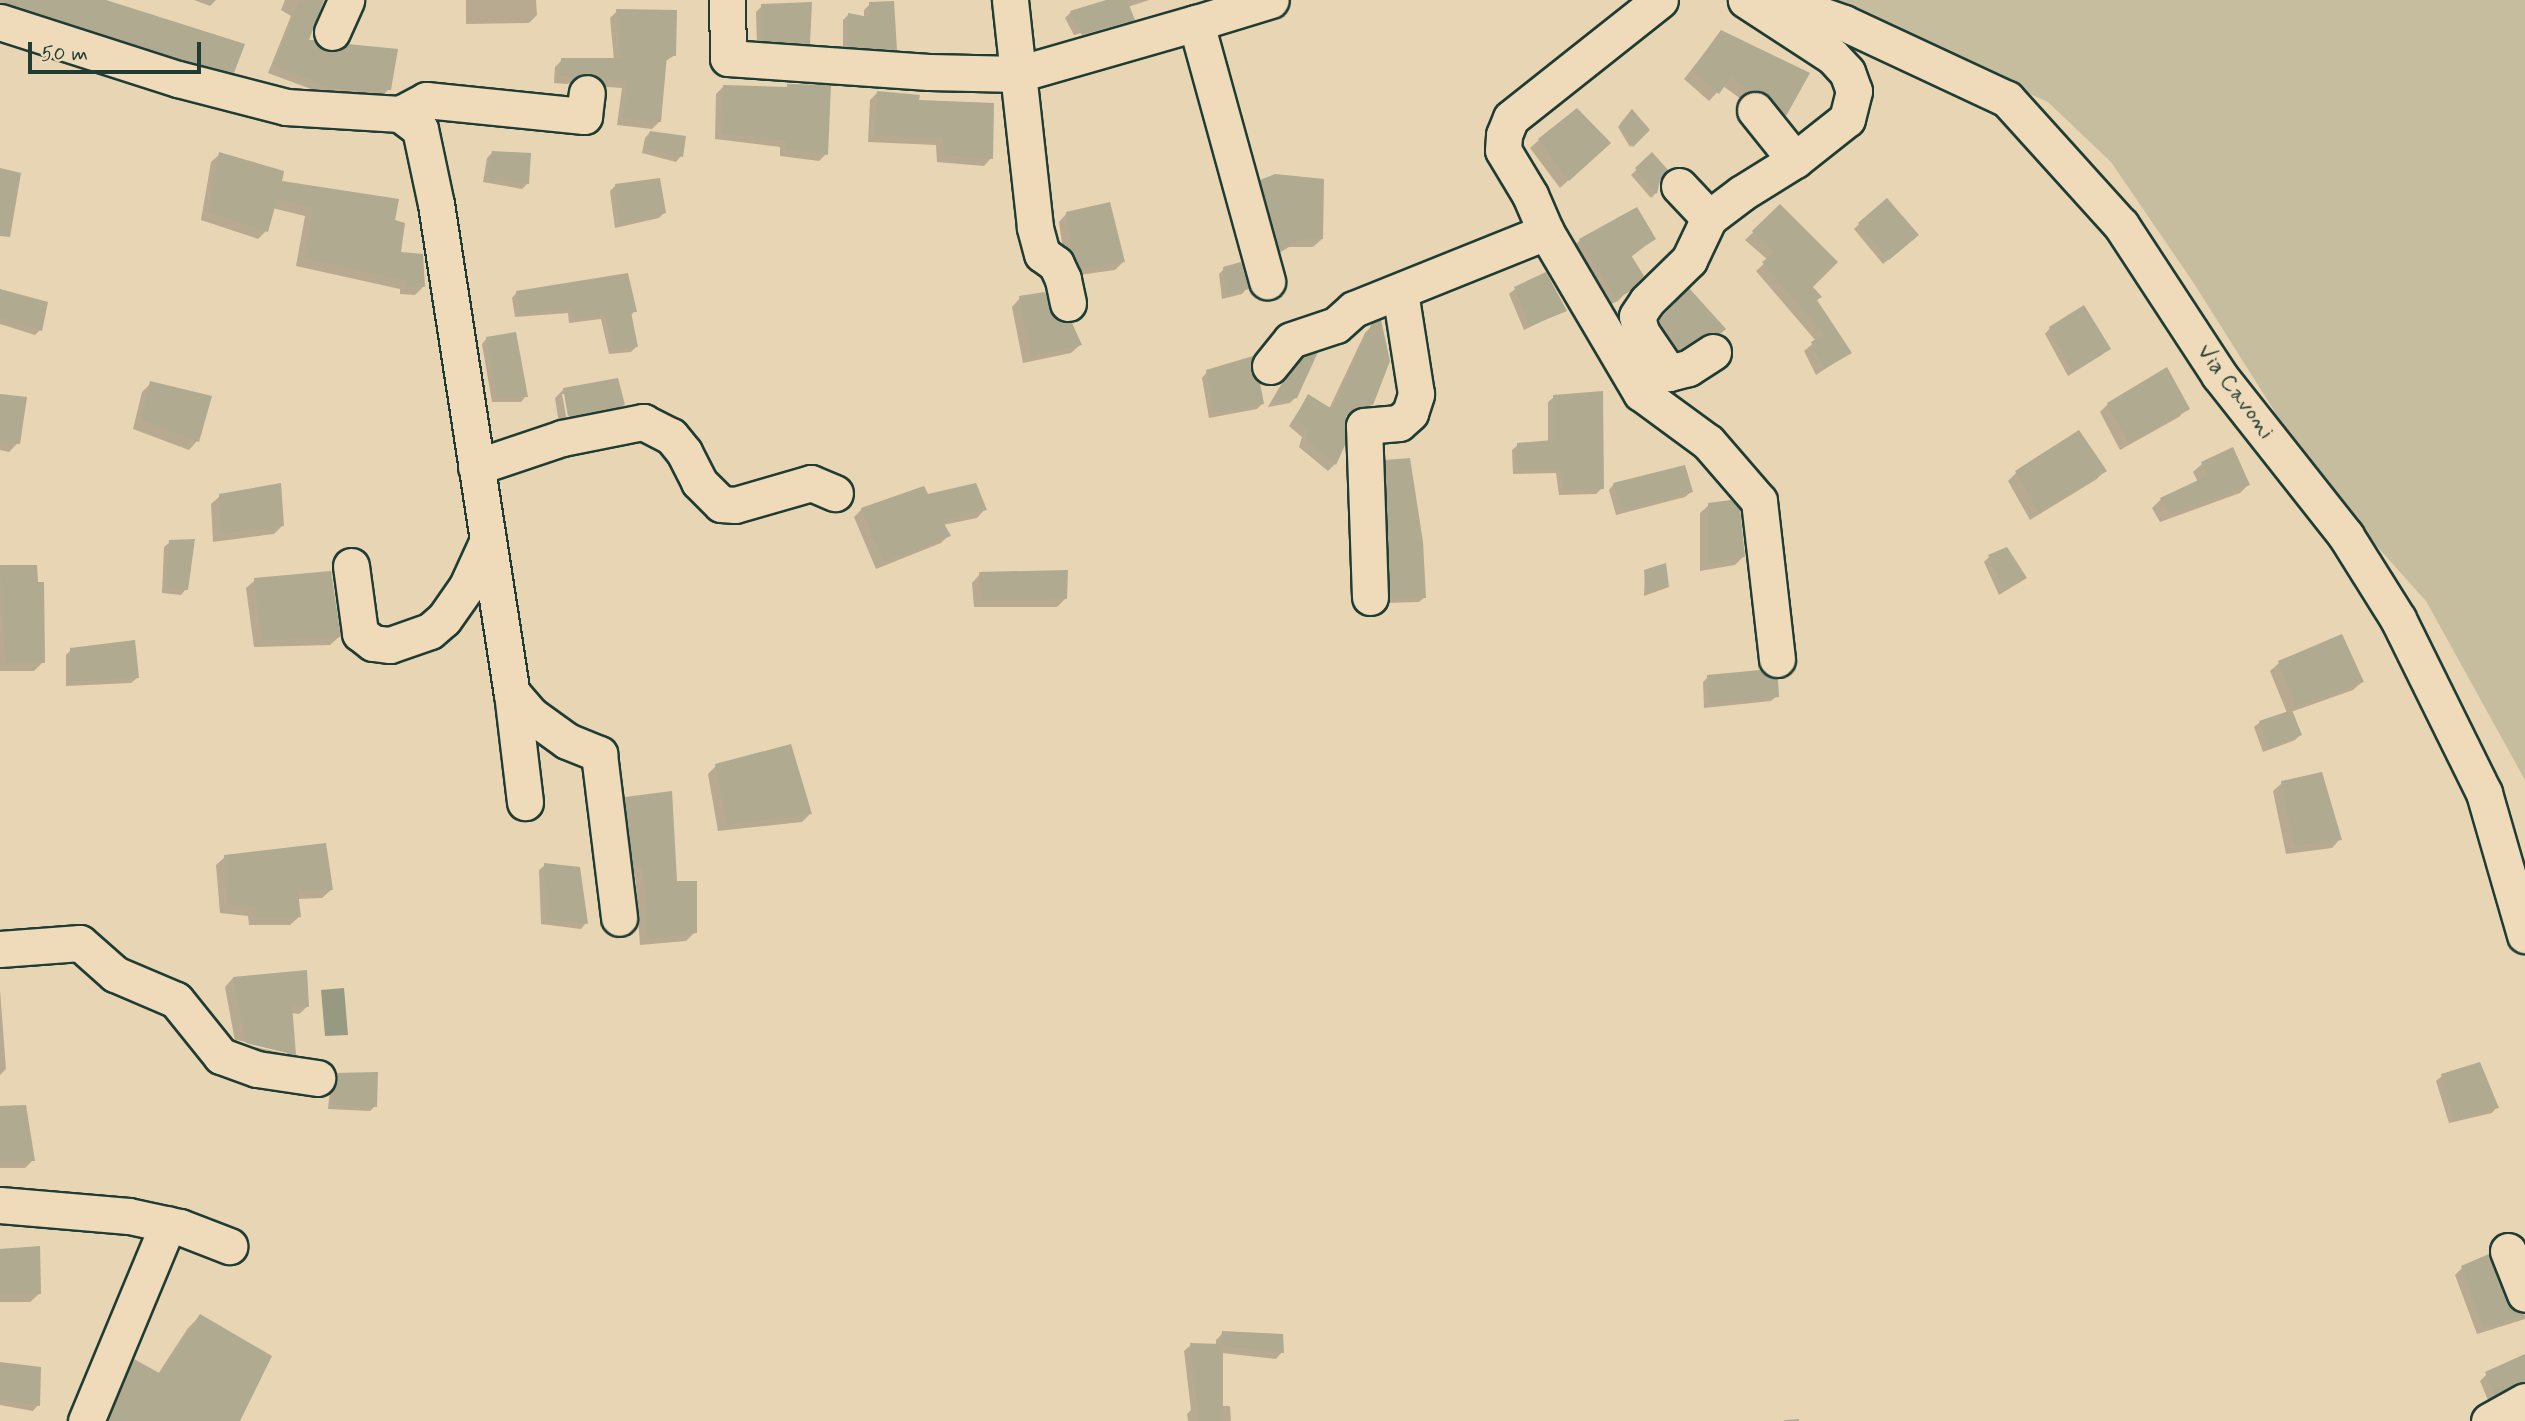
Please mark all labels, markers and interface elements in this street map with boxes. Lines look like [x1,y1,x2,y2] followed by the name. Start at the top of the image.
[32,28,205,72] scale bar
[41,40,88,68] text: 50 m
[2191,340,2279,444] street label: Via Cavoni

